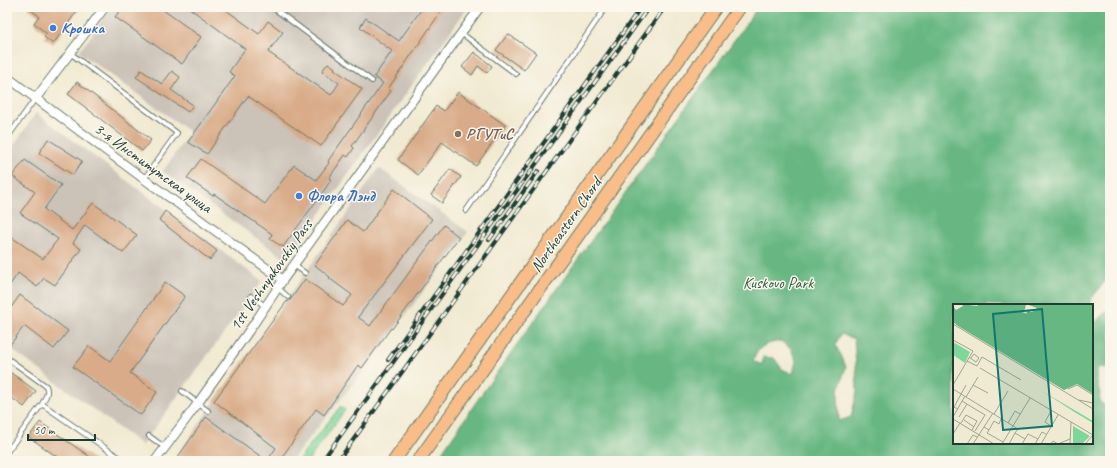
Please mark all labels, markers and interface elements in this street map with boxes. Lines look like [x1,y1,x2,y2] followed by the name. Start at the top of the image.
[61,18,105,38] place label: Крошка
[48,23,58,33] marker: Крошка
[90,119,217,218] street label: 3-я Институтская улица
[466,124,515,144] place label: РГУТиС
[453,129,463,139] marker: РГУТиС
[526,172,607,276] street label: Northeastern Chord
[307,186,376,206] place label: Флора Лэнд
[294,191,304,201] marker: Флора Лэнд
[225,214,318,334] street label: 1st Veshnyakovskiy Pass
[743,273,814,293] park label: Kuskovo Park
[953,304,1093,444] inset map
[28,416,95,442] scale bar
[34,422,56,438] text: 50 m

